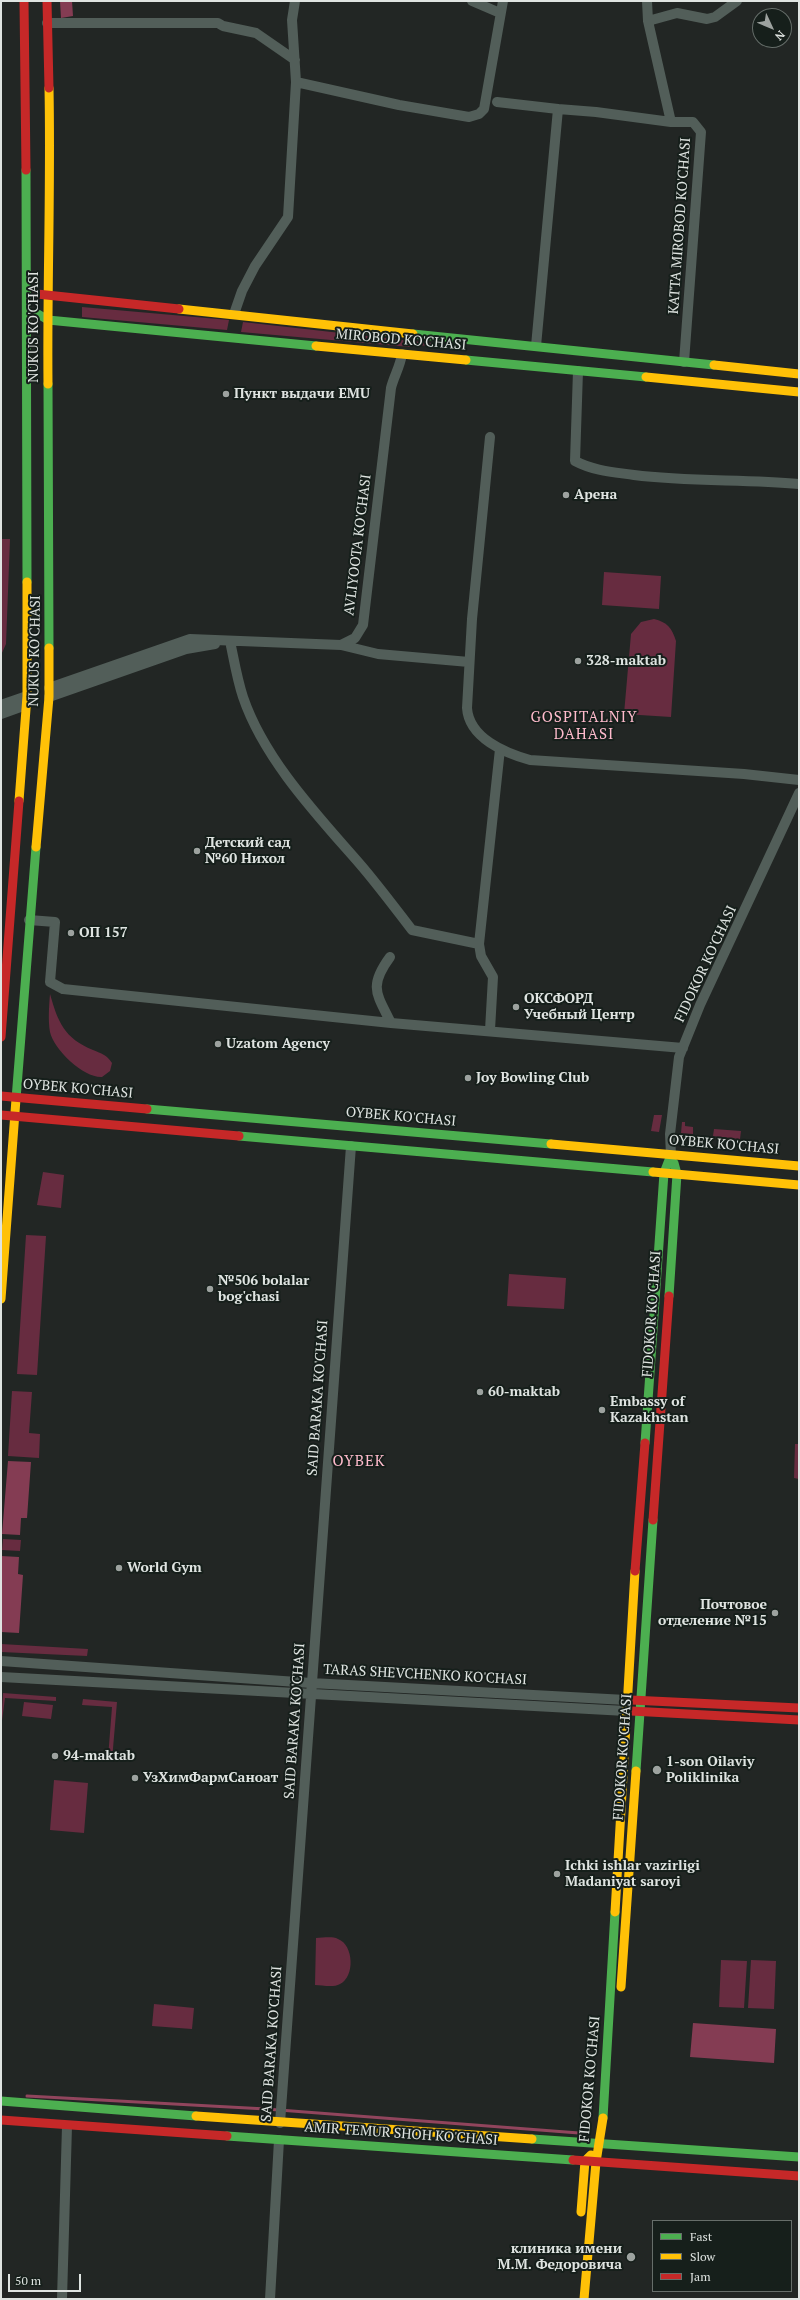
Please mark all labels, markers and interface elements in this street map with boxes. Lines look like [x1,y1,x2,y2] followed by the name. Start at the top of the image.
[752,8,792,48] north arrow
[772,28,788,44] text: N
[665,137,695,315] street label: KATTA MIROBOD KO'CHASI
[26,271,42,383] street label: NUKUS KO'CHASI
[335,326,467,354] street label: MIROBOD KO'CHASI
[234,386,370,402] place label: Пункт выдачи EMU
[221,389,231,399] marker: Пункт выдачи EMU
[341,473,375,617] street label: AVLIYOOTA KO'CHASI
[574,487,617,503] place label: Арена
[561,490,571,500] marker: Арена
[26,595,44,707] street label: NUKUS KO'CHASI
[586,653,666,669] place label: 328-maktab
[573,656,583,666] marker: 328-maktab
[530,709,638,744] district label: GOSPITALNIY DAHASI
[205,835,291,868] place label: Детский сад №60 Нихол
[192,846,202,856] marker: Детский сад №60 Нихол
[672,903,740,1025] street label: FIDOKOR KO'CHASI
[79,925,128,941] place label: ОП 157
[66,928,76,938] marker: ОП 157
[524,991,635,1024] place label: ОКСФОРД Учебный Центр
[511,1002,521,1012] marker: ОКСФОРД Учебный Центр
[226,1036,330,1052] place label: Uzatom Agency
[213,1039,223,1049] marker: Uzatom Agency
[476,1070,589,1086] place label: Joy Bowling Club
[463,1073,473,1083] marker: Joy Bowling Club
[22,1076,134,1102] street label: OYBEK KO'CHASI
[345,1104,457,1130] street label: OYBEK KO'CHASI
[668,1132,780,1158] street label: OYBEK KO'CHASI
[639,1250,665,1378] street label: FIDOKOR KO'CHASI
[218,1273,309,1306] place label: №506 bolalar bog'chasi
[205,1284,215,1294] marker: №506 bolalar bog'chasi
[304,1319,332,1477] street label: SAID BARAKA KO'CHASI
[488,1384,560,1400] place label: 60-maktab
[475,1387,485,1397] marker: 60-maktab
[610,1394,689,1426] place label: Embassy of Kazakhstan
[597,1405,607,1415] marker: Embassy of Kazakhstan
[333,1453,385,1471] district label: OYBEK
[127,1560,202,1576] place label: World Gym
[114,1563,124,1573] marker: World Gym
[658,1597,767,1630] place label: Почтовое отделение №15
[770,1608,780,1618] marker: Почтовое отделение №15
[281,1642,309,1800] street label: SAID BARAKA KO'CHASI
[323,1661,527,1689] street label: TARAS SHEVCHENKO KO'CHASI
[610,1693,636,1821] street label: FIDOKOR KO'CHASI
[63,1748,135,1764] place label: 94-maktab
[50,1751,60,1761] marker: 94-maktab
[666,1754,754,1786] place label: 1-son Oilaviy Poliklinika
[651,1764,663,1776] marker: 1-son Oilaviy Poliklinika
[143,1770,278,1786] place label: УзХимФармСаноат
[130,1773,140,1783] marker: УзХимФармСаноат
[565,1858,700,1890] place label: Ichki ishlar vazirligi Madaniyat saroyi
[552,1869,562,1879] marker: Ichki ishlar vazirligi Madaniyat saroyi
[258,1965,286,2123] street label: SAID BARAKA KO'CHASI
[576,2015,604,2143] street label: FIDOKOR KO'CHASI
[304,2119,498,2149] street label: AMIR TEMUR SHOH KO'CHASI
[652,2220,792,2292] legend
[690,2229,712,2244] text: Fast
[498,2241,622,2274] place label: клиника имени М.М. Федоровича
[690,2249,715,2264] text: Slow
[625,2251,637,2263] marker: клиника имени М.М. Федоровича
[10,2266,83,2292] scale bar
[690,2269,711,2284] text: Jam
[15,2273,41,2288] text: 50 m

